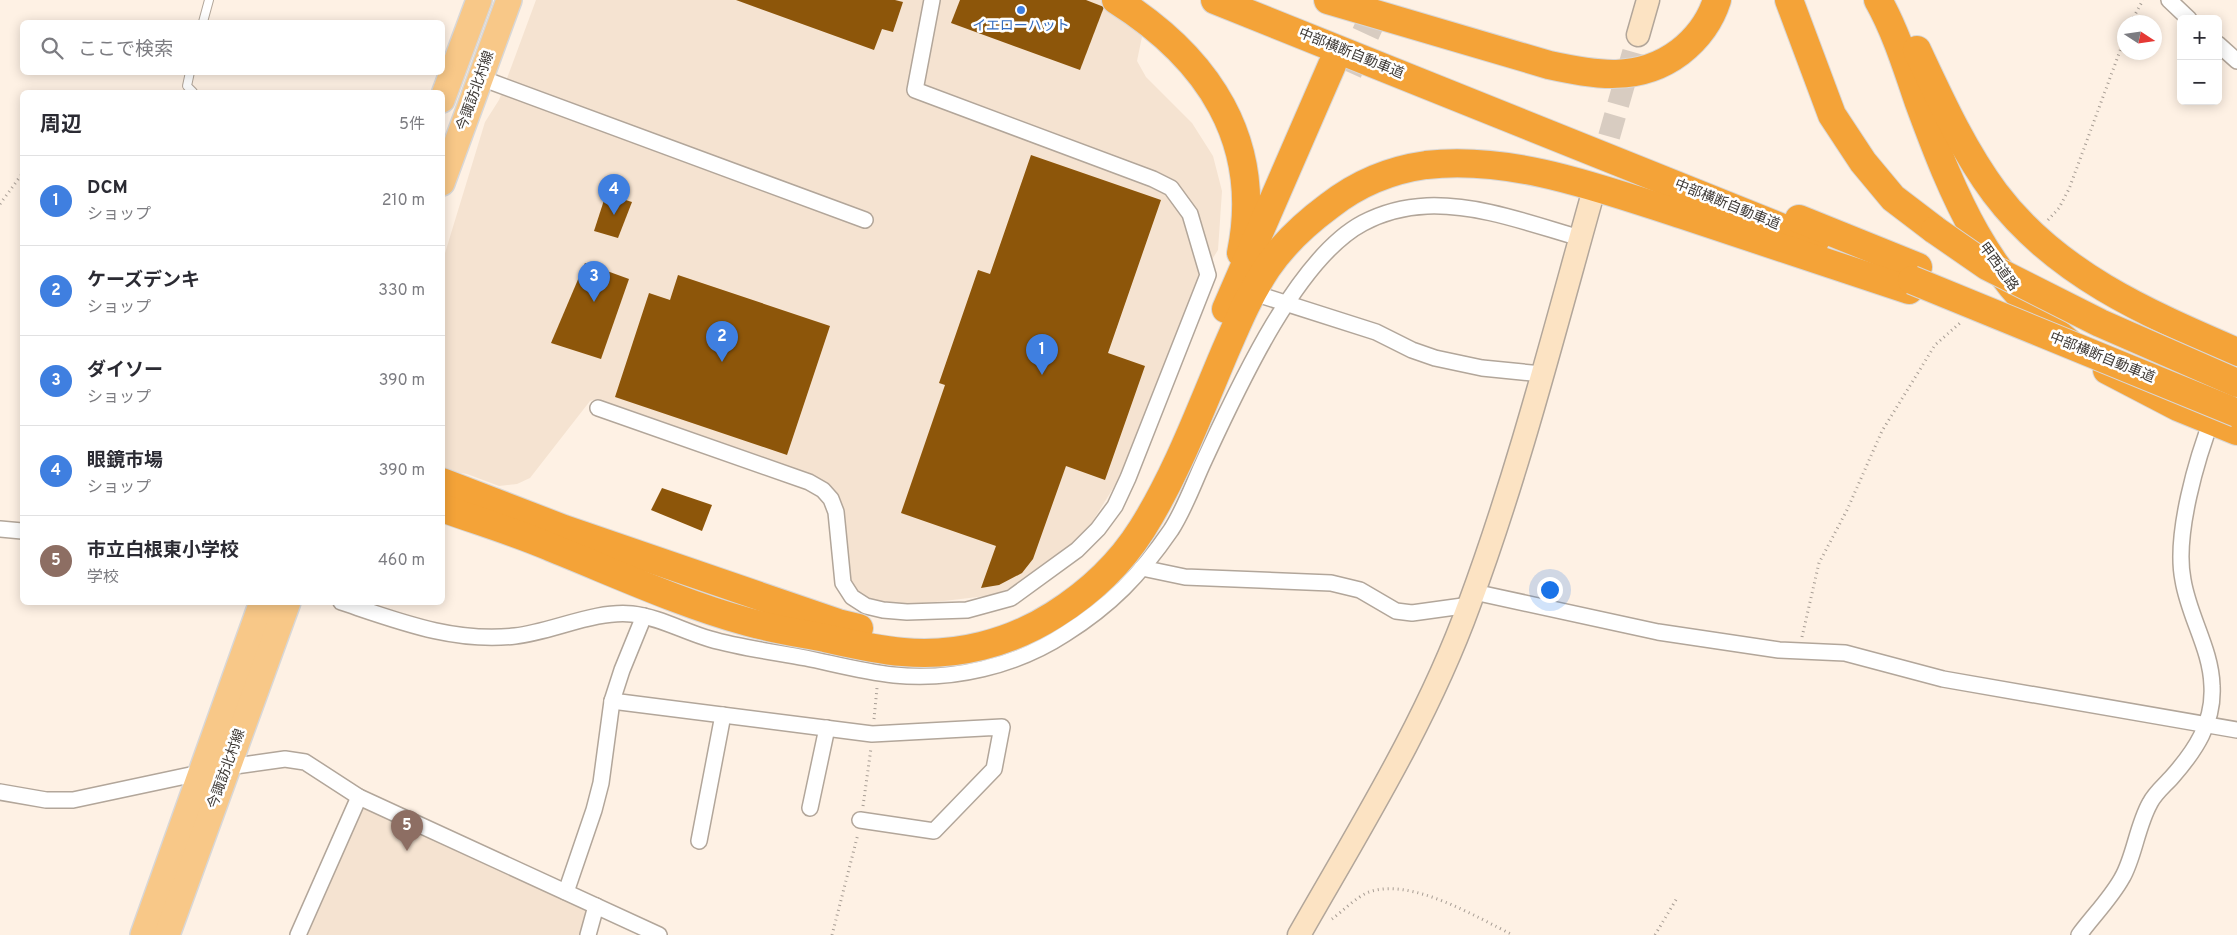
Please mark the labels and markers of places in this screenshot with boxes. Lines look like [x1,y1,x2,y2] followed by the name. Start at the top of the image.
[1015,4,1027,16] marker: イエローハット
[972,18,1070,35] place label: イエローハット
[598,174,630,215] pin: 4
[578,261,610,302] pin: 3
[706,321,738,362] pin: 2
[1026,334,1058,375] pin: 1
[391,810,423,851] pin: 5

